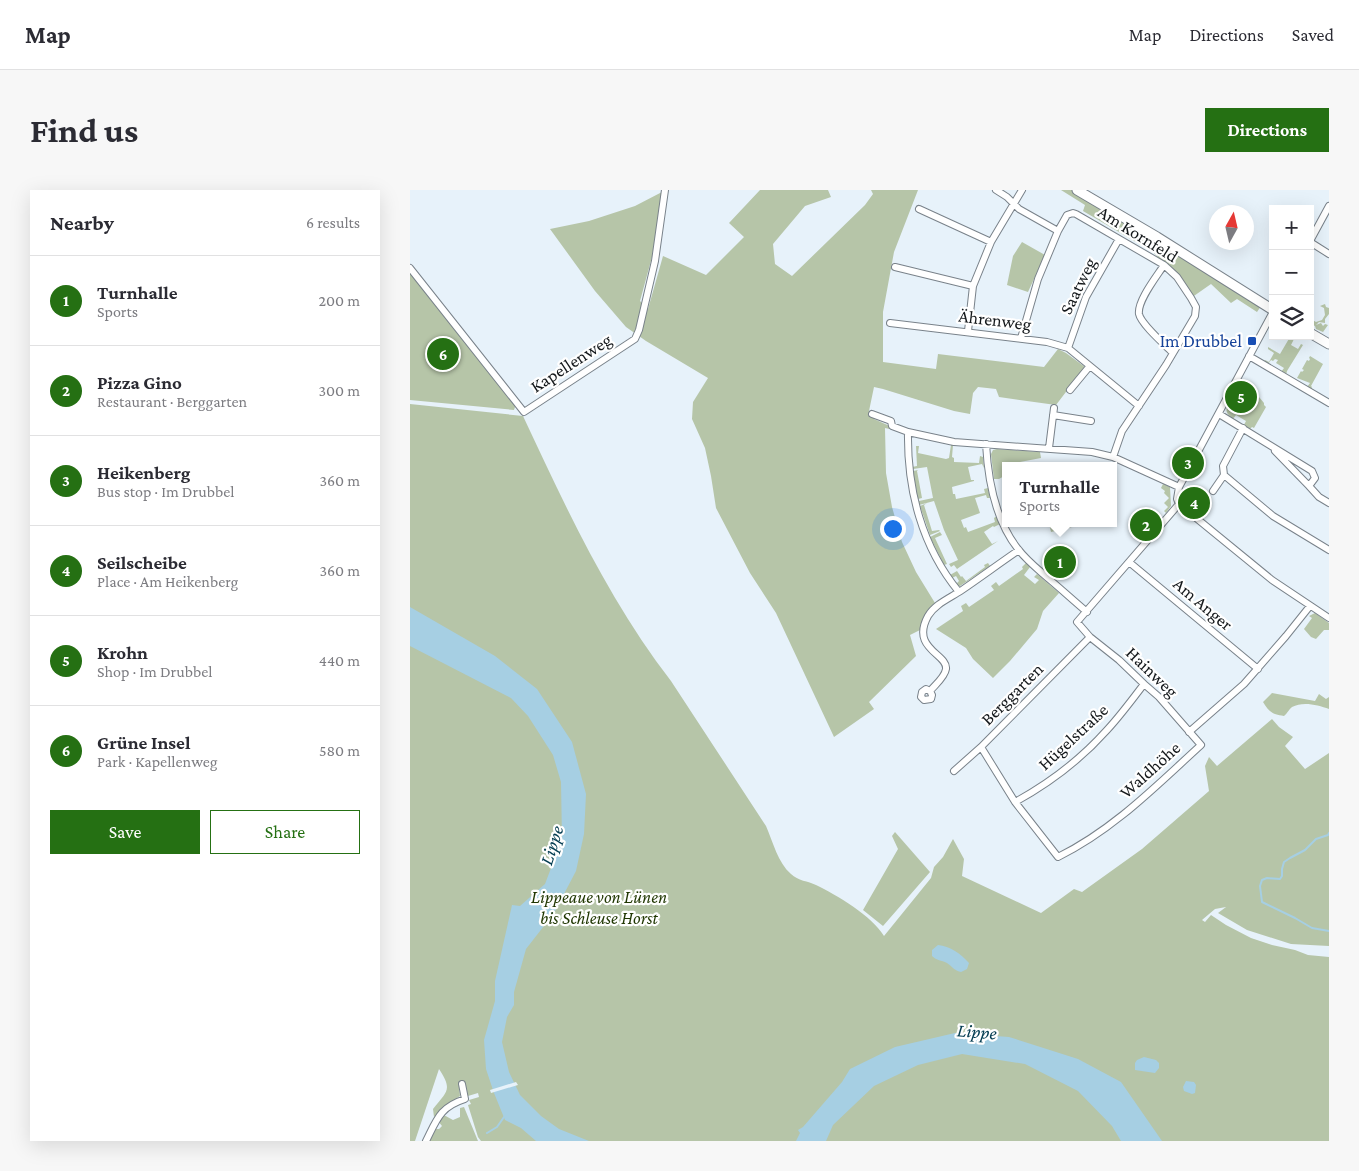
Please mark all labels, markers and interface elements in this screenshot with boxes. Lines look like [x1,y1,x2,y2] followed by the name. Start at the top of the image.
[25,21,71,48] text: Map
[1129,25,1161,45] text: Map
[1189,25,1264,45] text: Directions
[1292,25,1334,45] text: Saved
[1205,108,1329,152] button: Directions
[30,111,138,150] text: Find us
[1094,202,1182,267] street label: Am Kornfeld
[1209,205,1254,250] north arrow
[1269,205,1314,340] map controls
[1269,205,1314,250] button: +
[50,211,114,235] text: Nearby
[306,214,360,231] text: 6 results
[1269,250,1314,295] button: −
[1056,254,1100,318] street label: Saatweg
[97,282,178,303] text: Turnhalle
[63,292,69,309] text: 1
[318,292,360,309] text: 200 m
[1269,295,1314,340] button: layers
[97,303,138,320] text: Sports
[957,306,1033,334] street label: Ährenweg
[527,329,615,397] street label: Kapellenweg
[1160,331,1242,351] place label: Im Drubbel
[427,335,459,373] pin: 6
[1246,335,1258,347] marker: Im Drubbel
[97,372,182,393] text: Pizza Gino
[1225,378,1257,416] pin: 5
[62,382,70,399] text: 2
[318,382,360,399] text: 300 m
[97,393,247,410] text: Restaurant · Berggarten
[1172,444,1204,482] pin: 3
[97,462,190,483] text: Heikenberg
[1002,462,1117,527] popup
[62,472,70,489] text: 3
[319,472,360,489] text: 360 m
[1019,476,1100,497] text: Turnhalle
[97,483,234,500] text: Bus stop · Im Drubbel
[1178,484,1210,522] pin: 4
[1019,497,1060,514] text: Sports
[1130,506,1162,544] pin: 2
[880,516,906,542] your location
[1044,543,1076,581] pin: 1
[97,552,187,573] text: Seilscheibe
[62,562,70,579] text: 4
[319,562,360,579] text: 360 m
[97,573,238,590] text: Place · Am Heikenberg
[1169,574,1237,635] street label: Am Anger
[97,642,148,663] text: Krohn
[1122,643,1182,702] street label: Hainweg
[62,652,70,669] text: 5
[319,652,360,669] text: 440 m
[977,659,1047,729] street label: Berggarten
[97,663,212,680] text: Shop · Im Drubbel
[1034,700,1112,774] street label: Hügelstraße
[97,732,190,753] text: Grüne Insel
[1116,738,1184,802] street label: Waldhöhe
[62,742,70,759] text: 6
[319,742,360,759] text: 580 m
[97,753,218,770] text: Park · Kapellenweg
[50,810,200,854] button: Save
[210,810,360,854] button: Share
[535,823,568,867] water label: Lippe
[531,887,667,928] park label: Lippeaue von Lünen bis Schleuse Horst
[956,1019,998,1044] water label: Lippe

